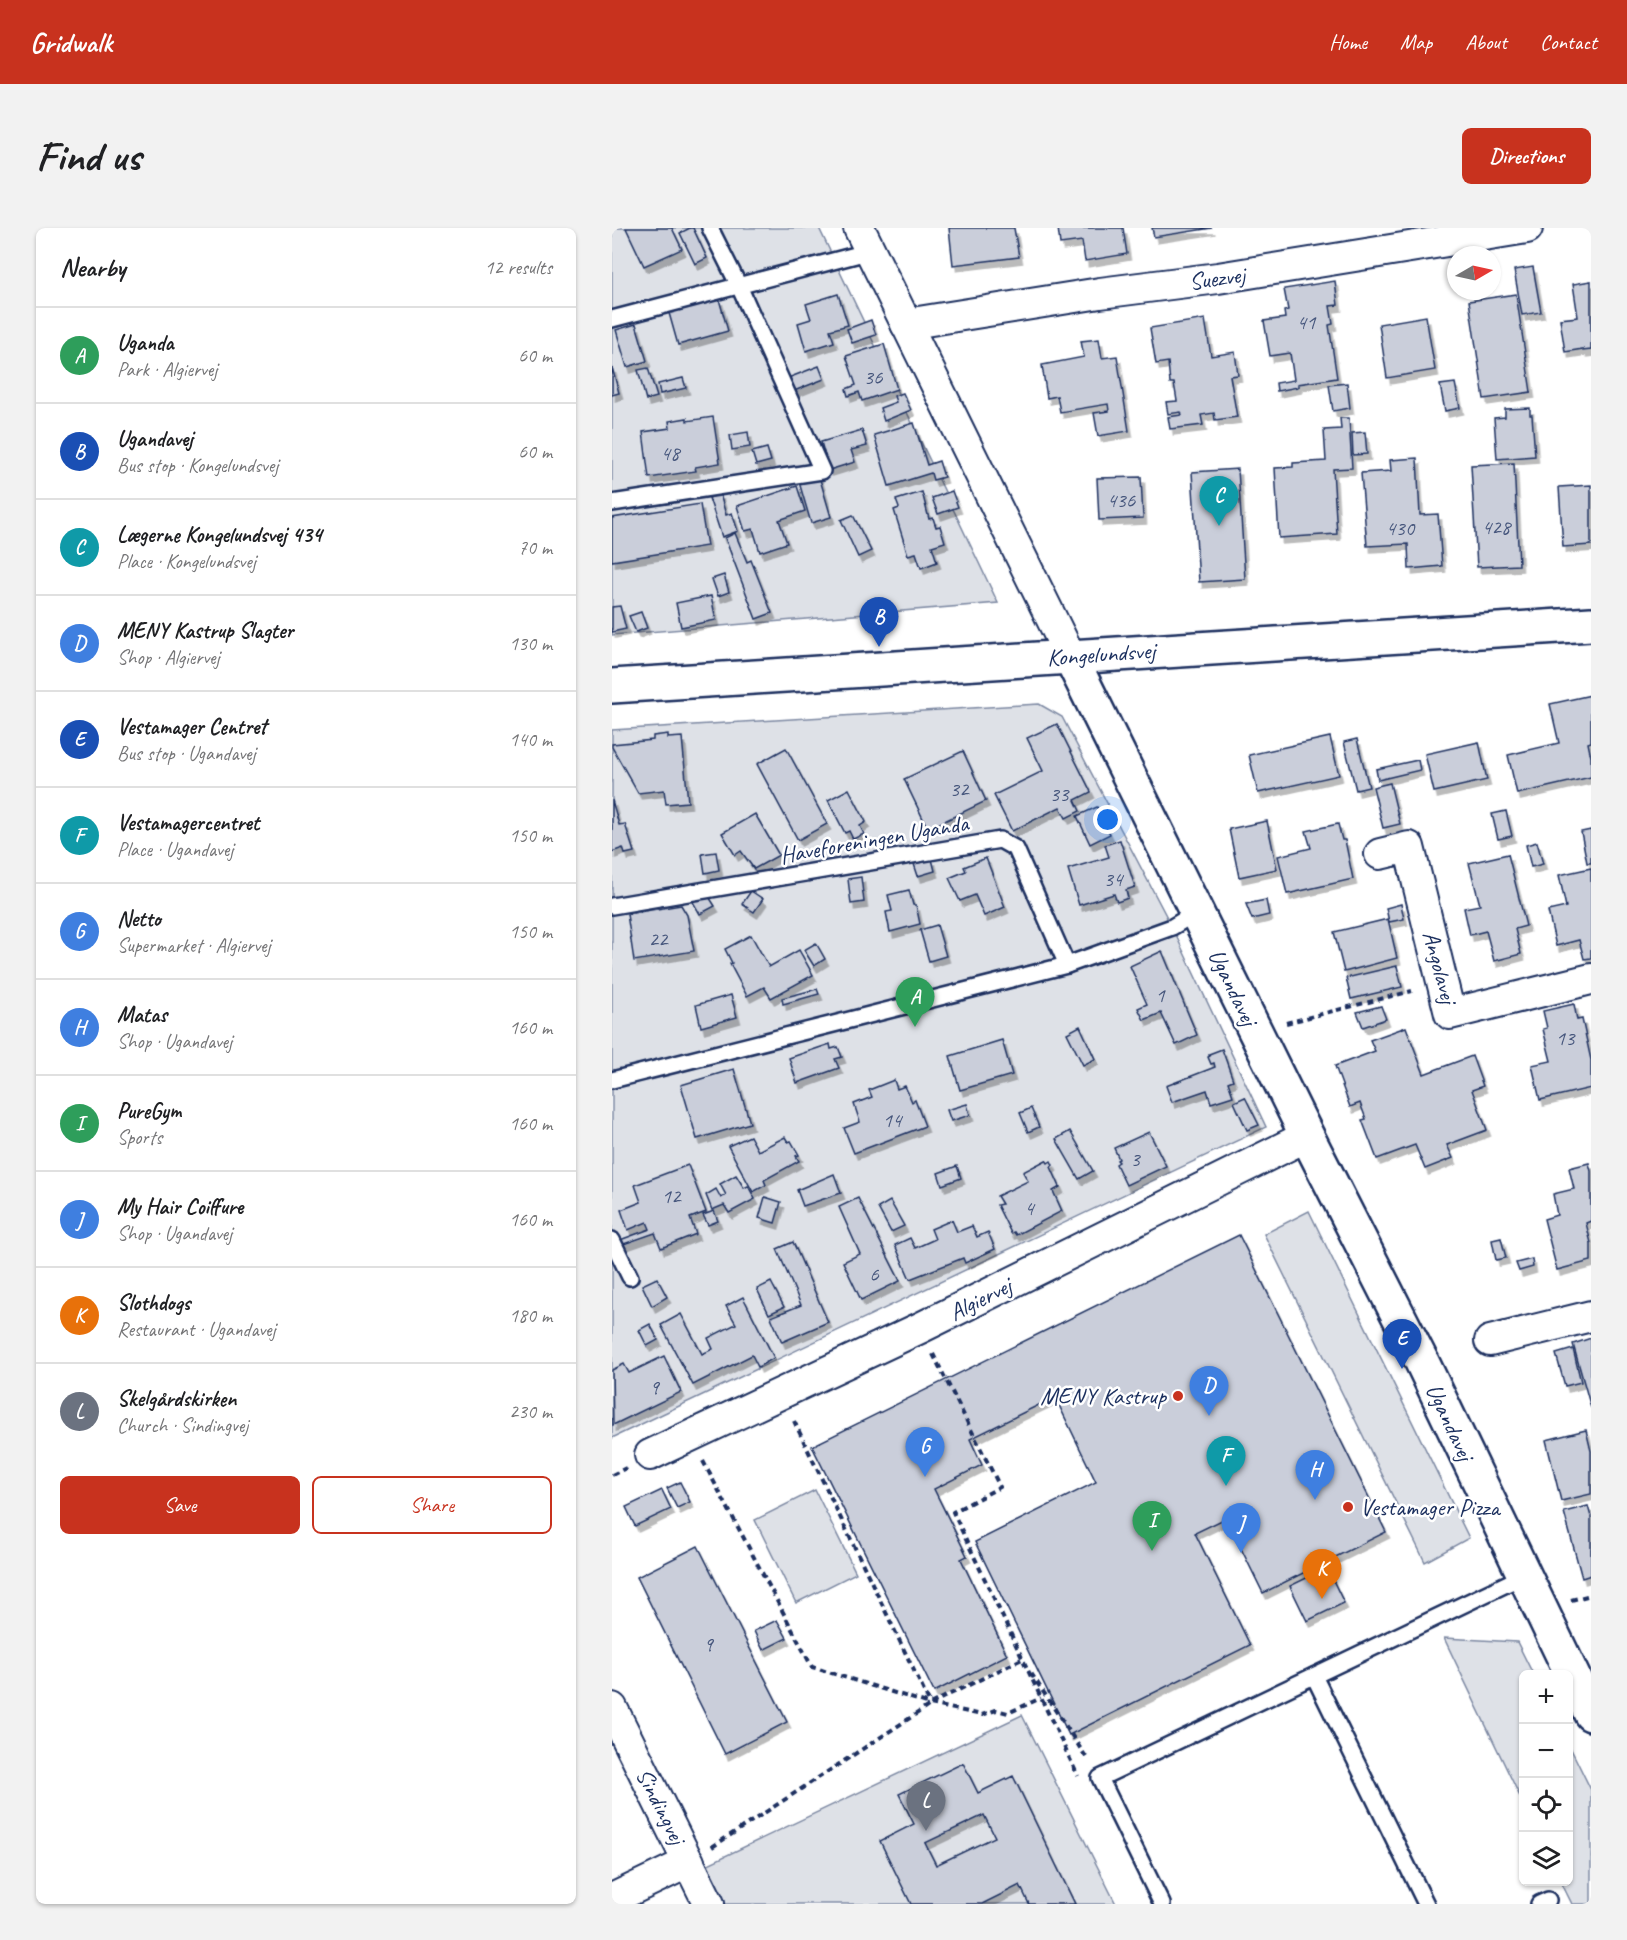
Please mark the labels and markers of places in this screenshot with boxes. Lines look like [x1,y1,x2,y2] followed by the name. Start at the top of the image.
[1200,476,1238,526] pin: C
[860,598,898,647] pin: B
[896,978,934,1027] pin: A
[1382,1320,1422,1369] pin: E
[1190,1366,1228,1416] pin: D
[1040,1381,1167,1411] place label: MENY Kastrup
[1171,1389,1185,1403] marker: MENY Kastrup
[906,1428,944,1477] pin: G
[1206,1436,1246,1486] pin: F
[1296,1450,1334,1500] pin: H
[1360,1492,1501,1522] place label: Vestamager Pizza
[1341,1500,1355,1514] marker: Vestamager Pizza
[1132,1502,1172,1551] pin: I
[1222,1504,1260,1553] pin: J
[1302,1550,1342,1599] pin: K
[906,1782,946,1831] pin: L

